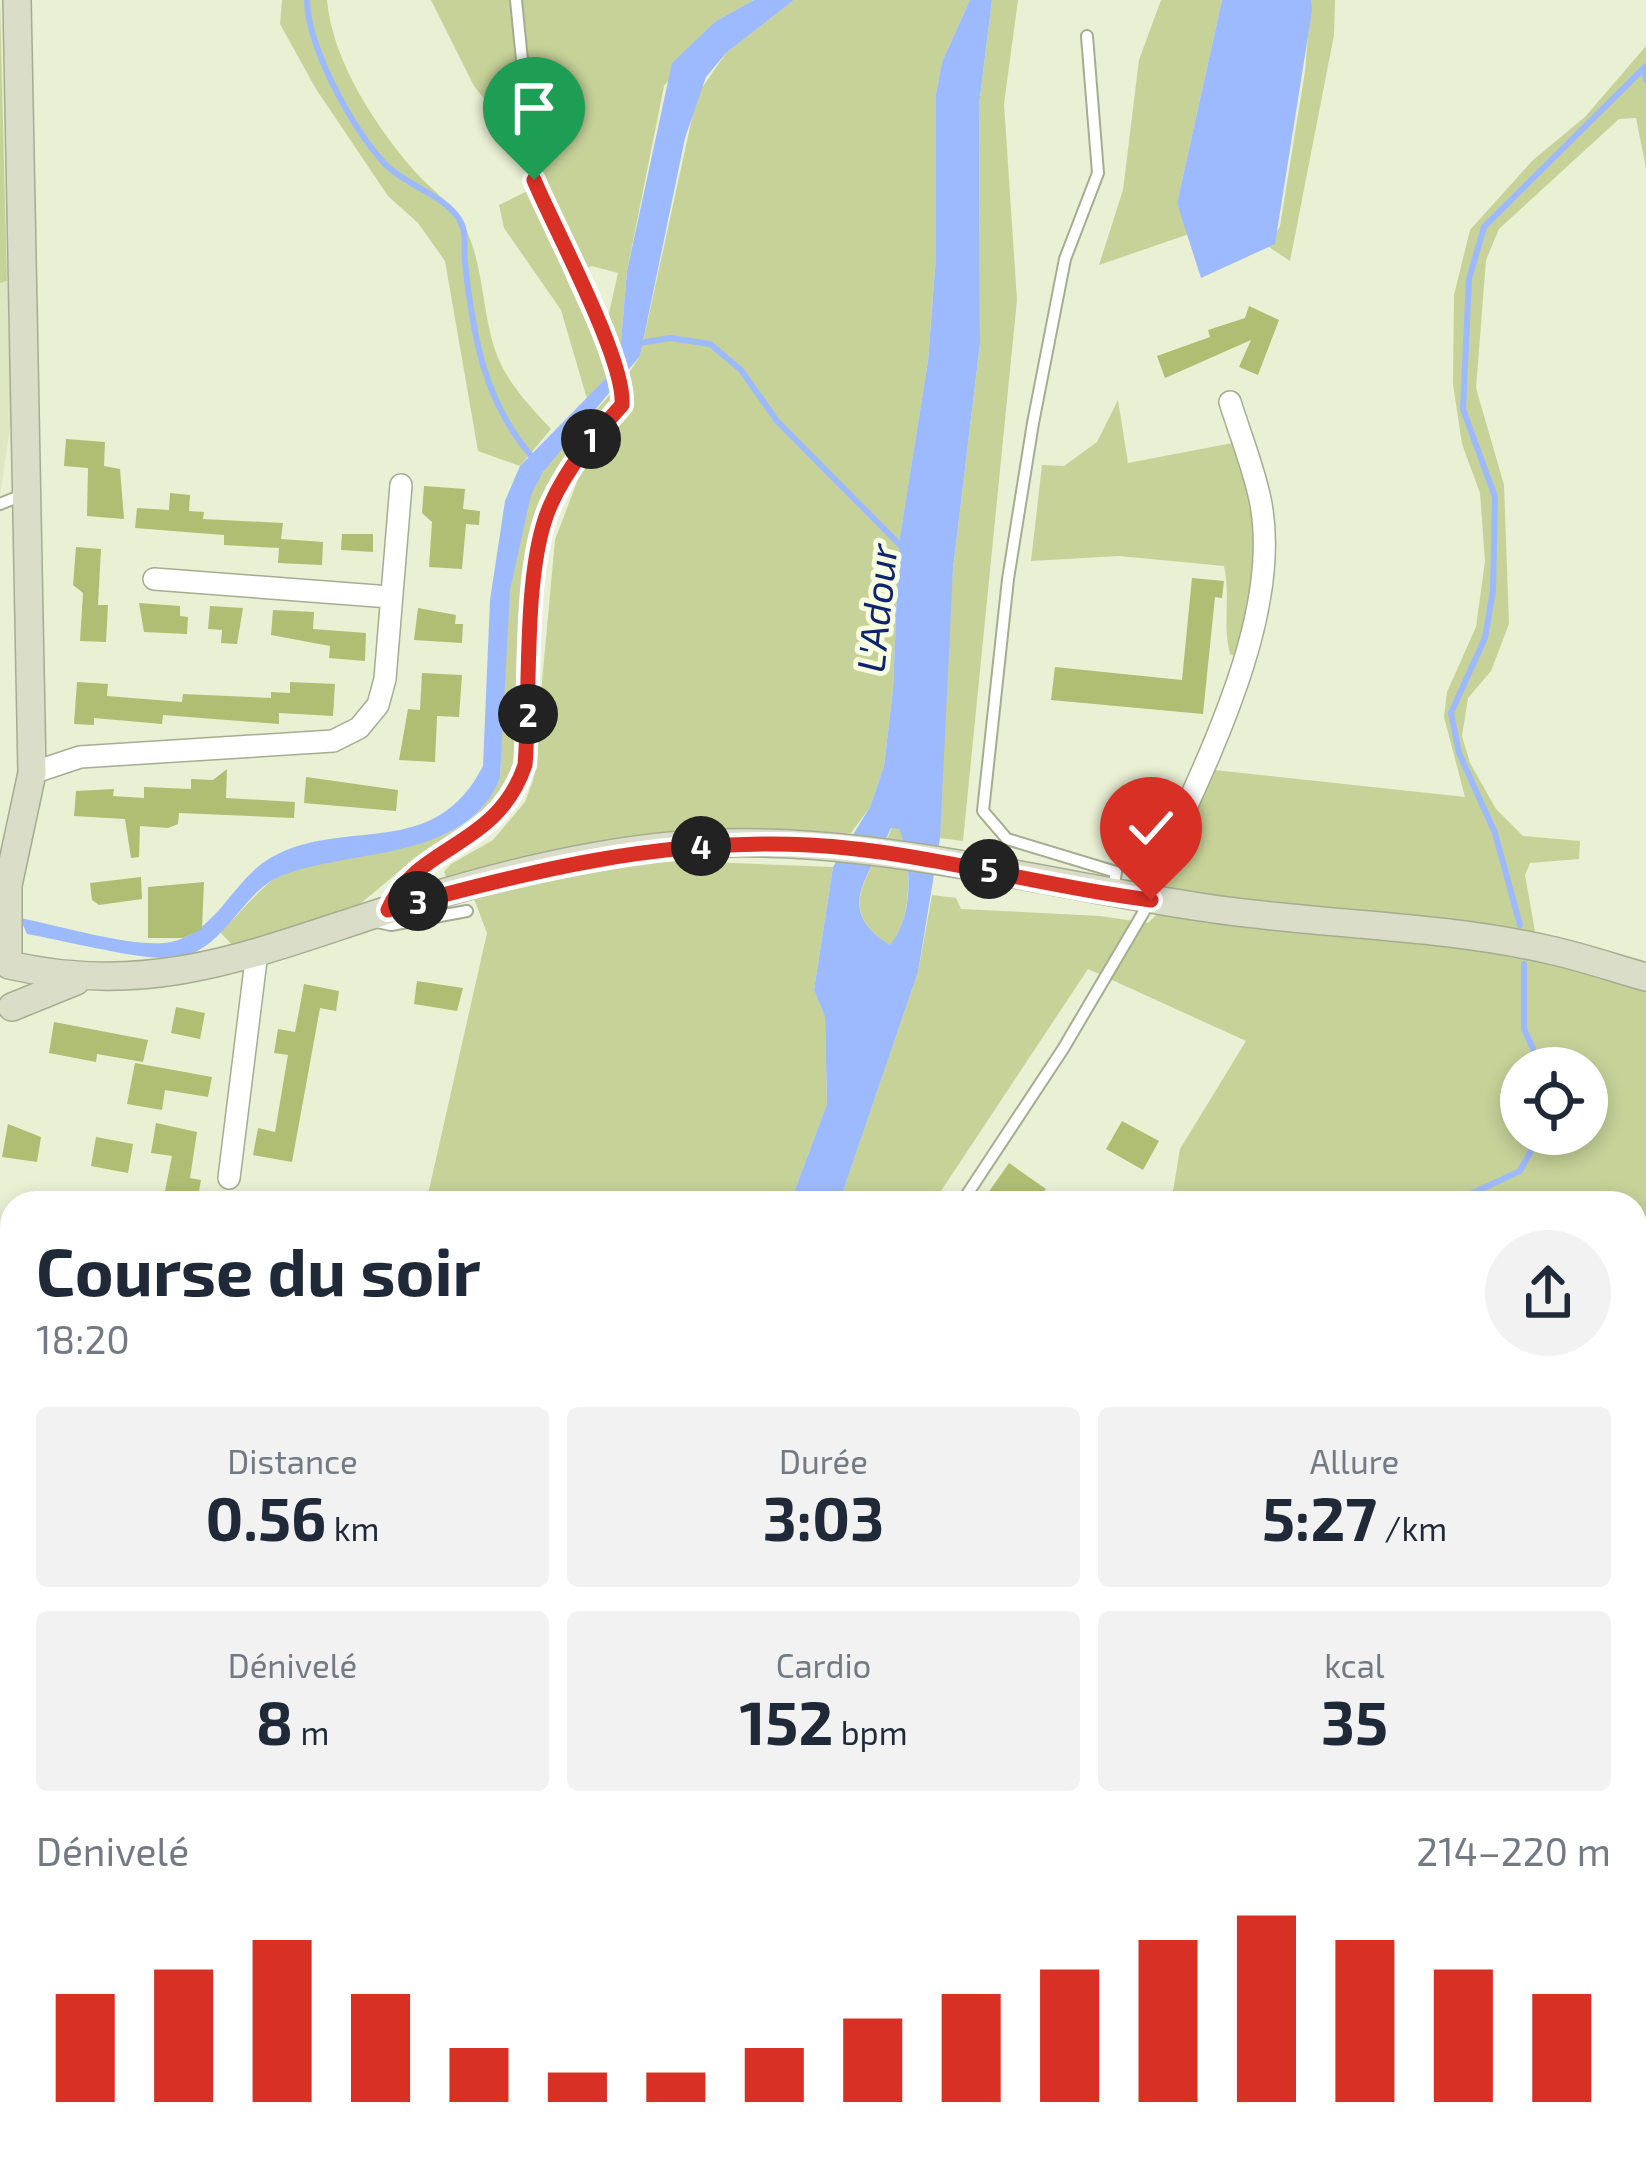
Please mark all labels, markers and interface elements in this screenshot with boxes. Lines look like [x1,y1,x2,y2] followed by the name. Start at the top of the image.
[483,57,585,180] pin
[501,75,567,141] icon: arrive
[561,409,621,469] pin: 1
[584,419,598,459] text: 1
[845,540,906,675] water label: L'Adour
[498,684,558,744] pin: 2
[518,694,538,734] text: 2
[1100,777,1202,900] pin
[1118,795,1184,861] icon: check
[671,816,731,876] pin: 4
[690,826,712,866] text: 4
[959,839,1019,899] pin: 5
[980,849,998,889] text: 5
[388,871,448,931] pin: 3
[409,881,427,921] text: 3
[1500,1047,1608,1155] map controls
[1500,1047,1608,1155] button: locate
[36,1230,481,1309] text: Course du soir
[1485,1230,1611,1356] button: share
[36,1315,130,1362] text: 18:20
[227,1441,358,1481] text: Distance
[779,1441,868,1481] text: Durée
[1310,1441,1399,1481] text: Allure
[205,1481,326,1553] text: 0.56
[763,1481,884,1553] text: 3:03
[1262,1481,1377,1553] text: 5:27
[326,1508,380,1548] text: km
[1377,1508,1447,1548] text: /km
[228,1645,357,1685] text: Dénivelé
[776,1645,871,1685] text: Cardio
[1324,1645,1385,1685] text: kcal
[256,1685,293,1757] text: 8
[739,1685,833,1757] text: 152
[1321,1685,1388,1757] text: 35
[293,1712,329,1752] text: m
[833,1712,908,1752] text: bpm
[36,1827,189,1874] text: Dénivelé
[1416,1827,1611,1874] text: 214–220 m

